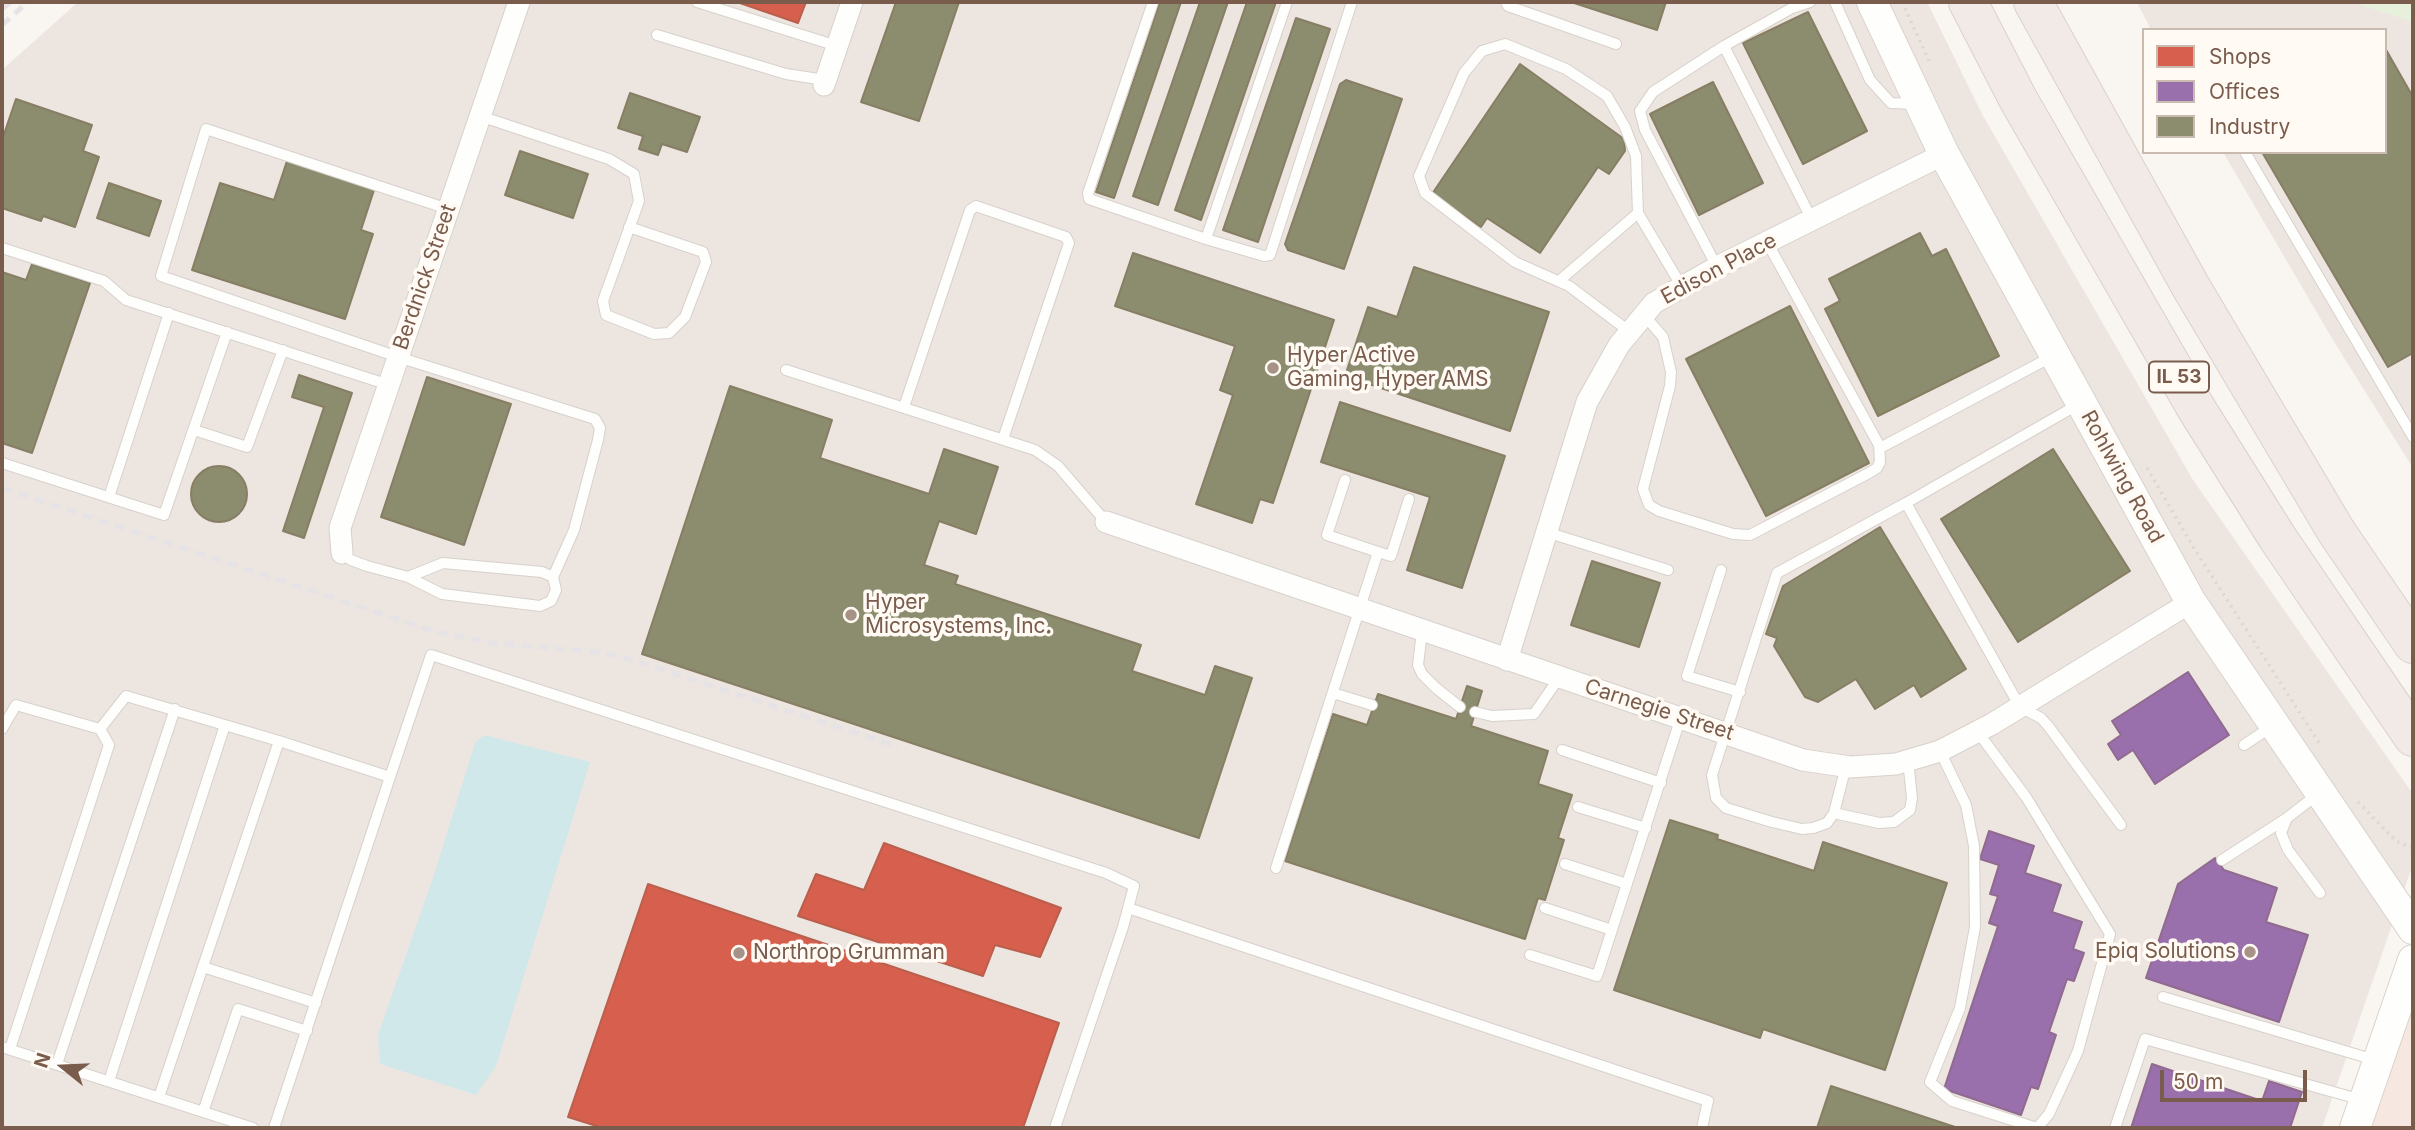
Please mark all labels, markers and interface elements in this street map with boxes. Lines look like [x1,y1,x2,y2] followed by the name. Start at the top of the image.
[2142,28,2387,154] legend
[2209,44,2271,69] text: Shops
[2209,79,2280,104] text: Offices
[2209,114,2290,139] text: Industry
[388,201,462,353] street label: Berdnick Street
[1657,228,1781,310] street label: Edison Place
[1287,343,1489,393] place label: Hyper Active Gaming, Hyper AMS
[1265,360,1281,376] marker: Hyper Active Gaming, Hyper AMS
[2149,362,2209,392] road number: IL 53
[2075,406,2169,548] street label: Rohlwing Road
[865,590,1052,640] place label: Hyper Microsystems, Inc.
[843,607,859,623] marker: Hyper Microsystems, Inc.
[1581,674,1737,746] street label: Carnegie Street
[2095,939,2236,965] place label: Epiq Solutions
[753,940,945,966] place label: Northrop Grumman
[2242,944,2258,960] marker: Epiq Solutions
[731,945,747,961] marker: Northrop Grumman
[28,1032,98,1102] north arrow
[29,1050,56,1071] text: N
[2163,1056,2310,1100] scale bar
[2173,1069,2223,1094] text: 50 m

